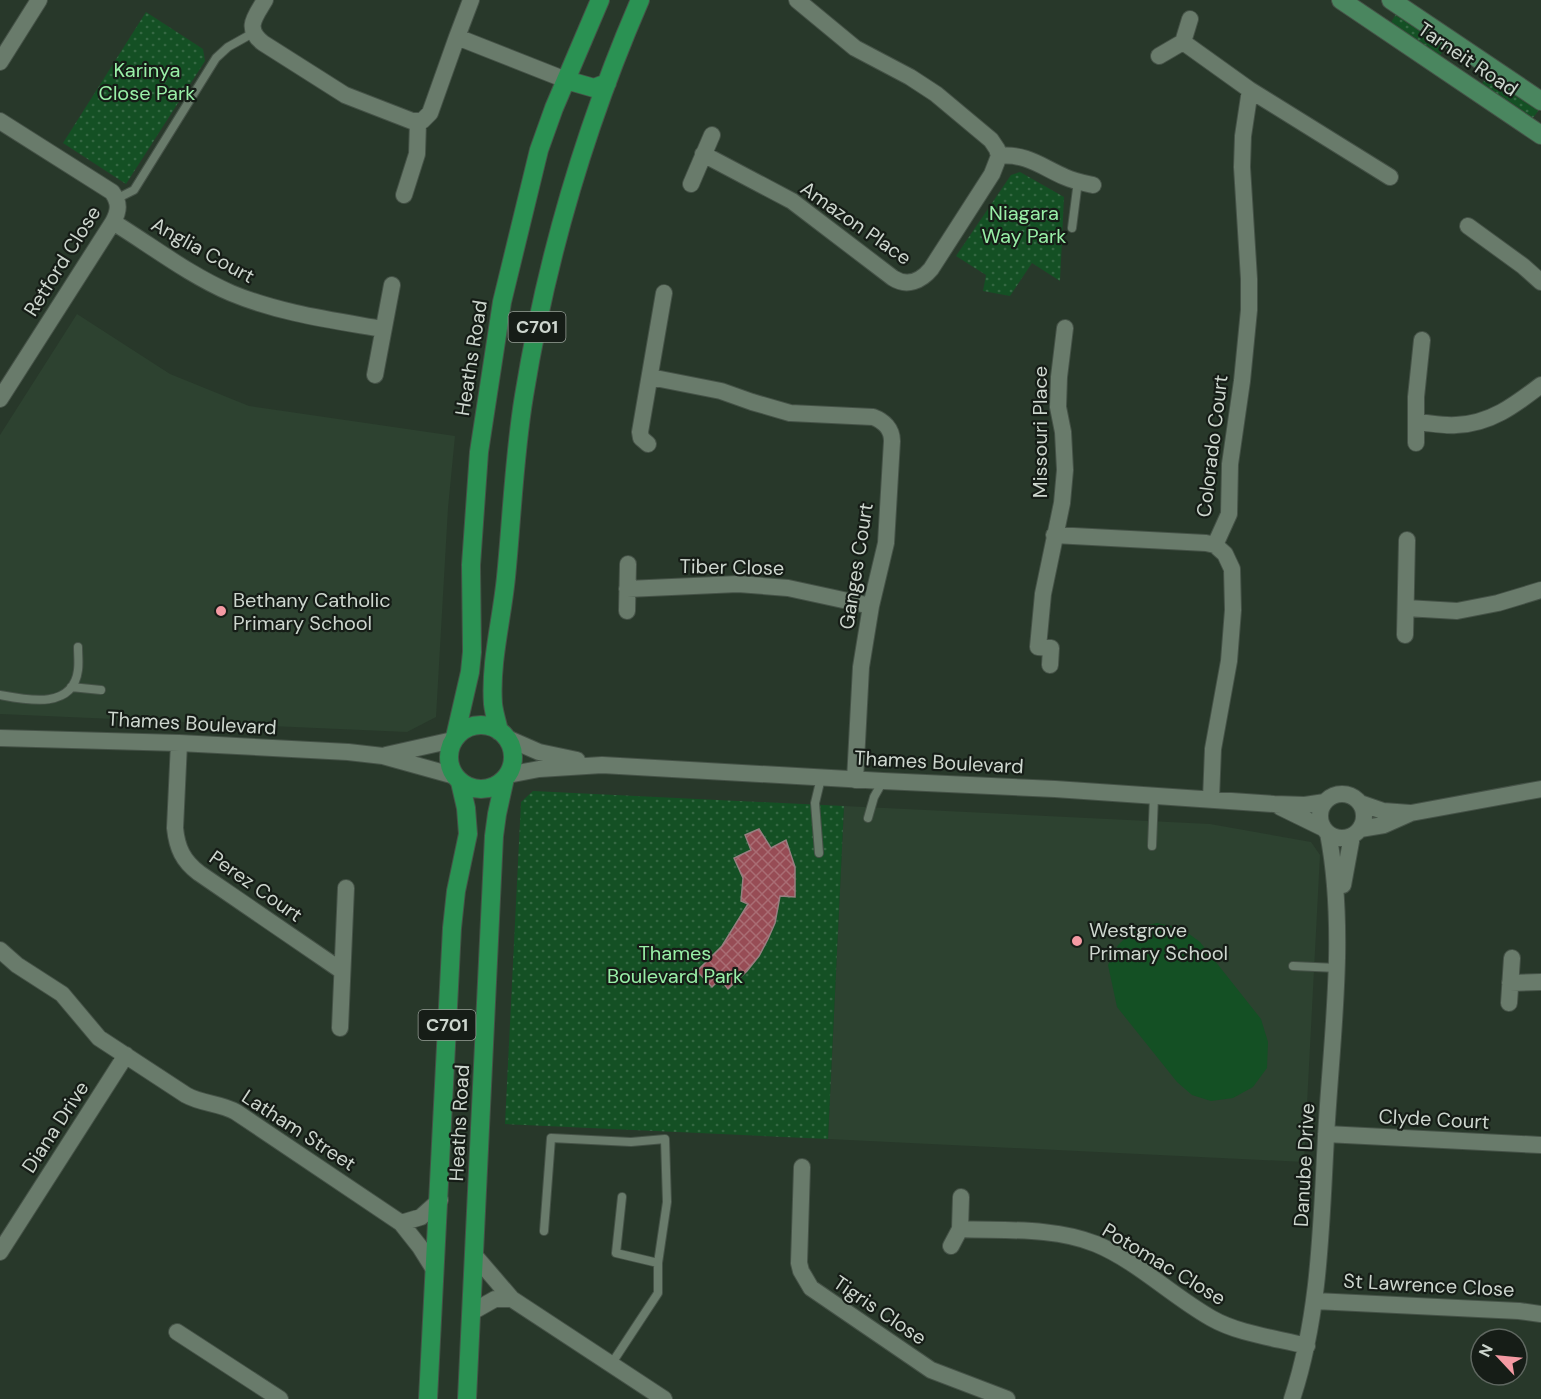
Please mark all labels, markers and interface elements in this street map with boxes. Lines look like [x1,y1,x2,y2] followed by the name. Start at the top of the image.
[1413,16,1523,102] street label: Tarneit Road
[99,57,195,106] park label: Karinya Close Park
[795,175,917,271] street label: Amazon Place
[982,200,1066,249] park label: Niagara Way Park
[18,201,106,321] street label: Retford Close
[147,211,259,289] street label: Anglia Court
[449,298,493,418] street label: Heaths Road
[508,312,566,342] road number: C701
[1027,366,1053,498] street label: Missouri Place
[1190,373,1234,519] street label: Colorado Court
[833,501,879,631] street label: Ganges Court
[679,553,785,581] street label: Tiber Close
[233,587,391,636] place label: Bethany Catholic Primary School
[214,604,228,618] marker: Bethany Catholic Primary School
[107,706,277,740] street label: Thames Boulevard
[854,745,1024,779] street label: Thames Boulevard
[204,844,308,928] street label: Perez Court
[1089,917,1228,966] place label: Westgrove Primary School
[1070,934,1084,948] marker: Westgrove Primary School
[607,940,743,989] park label: Thames Boulevard Park
[418,1010,476,1040] road number: C701
[443,1064,475,1182] street label: Heaths Road
[16,1076,94,1178] street label: Diana Drive
[237,1083,361,1177] street label: Latham Street
[1288,1102,1320,1228] street label: Danube Drive
[1378,1103,1490,1135] street label: Clyde Court
[1098,1217,1230,1311] street label: Potomac Close
[1343,1268,1515,1302] street label: St Lawrence Close
[828,1269,932,1351] street label: Tigris Close
[1469,1327,1529,1387] north arrow
[1474,1341,1498,1360] text: N

